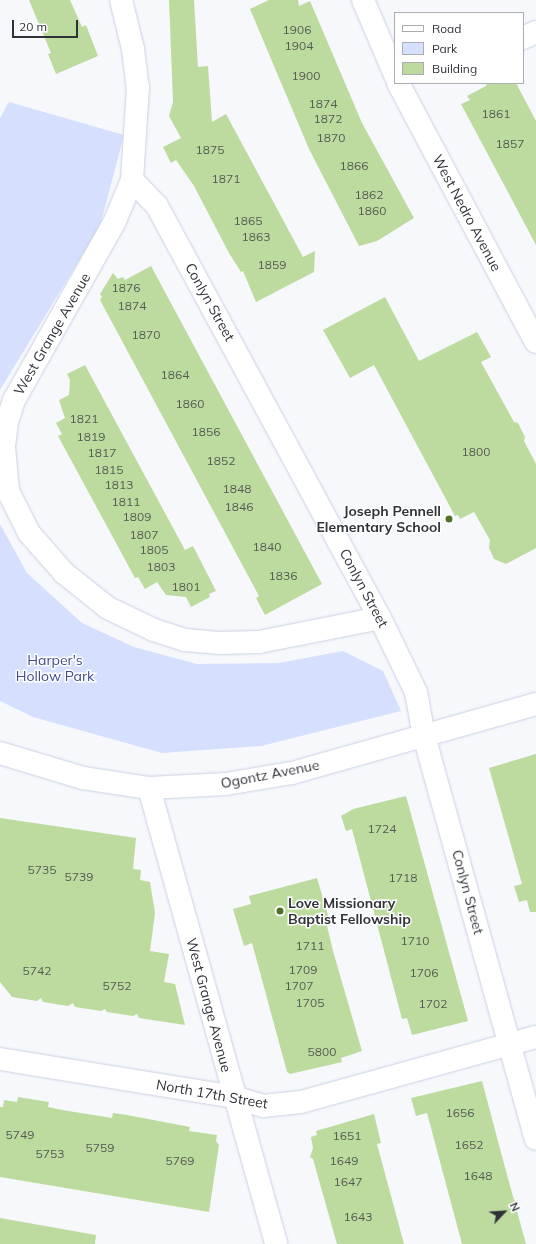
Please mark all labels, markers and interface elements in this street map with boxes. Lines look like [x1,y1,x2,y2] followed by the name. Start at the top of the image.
[14,12,80,38] scale bar
[394,12,524,84] legend
[19,19,47,34] text: 20 m
[432,21,461,36] text: Road
[283,23,311,37] house number: 1906
[285,39,313,53] house number: 1904
[432,41,457,56] text: Park
[432,61,477,76] text: Building
[292,69,320,83] house number: 1900
[309,97,337,111] house number: 1874
[482,107,510,121] house number: 1861
[314,112,342,126] house number: 1872
[317,131,345,145] house number: 1870
[496,137,524,151] house number: 1857
[196,143,224,157] house number: 1875
[429,152,505,274] street label: West Nedro Avenue
[340,159,368,173] house number: 1866
[212,172,240,186] house number: 1871
[355,188,383,202] house number: 1862
[358,204,386,218] house number: 1860
[234,214,262,228] house number: 1865
[242,230,270,244] house number: 1863
[258,258,286,272] house number: 1859
[182,260,238,344] street label: Conlyn Street
[10,270,94,398] street label: West Grange Avenue
[112,281,140,295] house number: 1876
[118,299,146,313] house number: 1874
[132,328,160,342] house number: 1870
[161,368,189,382] house number: 1864
[176,397,204,411] house number: 1860
[70,412,98,426] house number: 1821
[192,425,220,439] house number: 1856
[77,430,105,444] house number: 1819
[462,445,490,459] house number: 1800
[88,446,116,460] house number: 1817
[207,454,235,468] house number: 1852
[95,463,123,477] house number: 1815
[105,478,133,492] house number: 1813
[223,482,251,496] house number: 1848
[112,495,140,509] house number: 1811
[225,500,253,514] house number: 1846
[317,503,441,536] place label: Joseph Pennell Elementary School
[123,510,151,524] house number: 1809
[444,514,454,524] marker: Joseph Pennell Elementary School
[130,528,158,542] house number: 1807
[253,540,281,554] house number: 1840
[140,543,168,557] house number: 1805
[336,546,392,630] street label: Conlyn Street
[147,560,175,574] house number: 1803
[269,569,297,583] house number: 1836
[172,580,200,594] house number: 1801
[16,652,94,684] park label: Harper's Hollow Park
[219,756,321,792] street label: Ogontz Avenue
[368,822,396,836] house number: 1724
[449,848,487,936] street label: Conlyn Street
[28,863,56,877] house number: 5735
[65,870,93,884] house number: 5739
[389,871,417,885] house number: 1718
[288,895,411,928] place label: Love Missionary Baptist Fellowship
[275,906,285,916] marker: Love Missionary Baptist Fellowship
[401,934,429,948] house number: 1710
[183,936,235,1074] street label: West Grange Avenue
[296,939,324,953] house number: 1711
[289,963,317,977] house number: 1709
[23,964,51,978] house number: 5742
[410,966,438,980] house number: 1706
[103,979,131,993] house number: 5752
[285,979,313,993] house number: 1707
[296,996,324,1010] house number: 1705
[419,997,447,1011] house number: 1702
[308,1045,336,1059] house number: 5800
[155,1076,269,1112] street label: North 17th Street
[446,1106,474,1120] house number: 1656
[6,1128,34,1142] house number: 5749
[333,1129,361,1143] house number: 1651
[455,1138,483,1152] house number: 1652
[86,1141,114,1155] house number: 5759
[36,1147,64,1161] house number: 5753
[166,1154,194,1168] house number: 5769
[330,1154,358,1168] house number: 1649
[464,1169,492,1183] house number: 1648
[334,1175,362,1189] house number: 1647
[484,1192,524,1232] north arrow
[507,1200,523,1214] text: N
[344,1210,372,1224] house number: 1643

